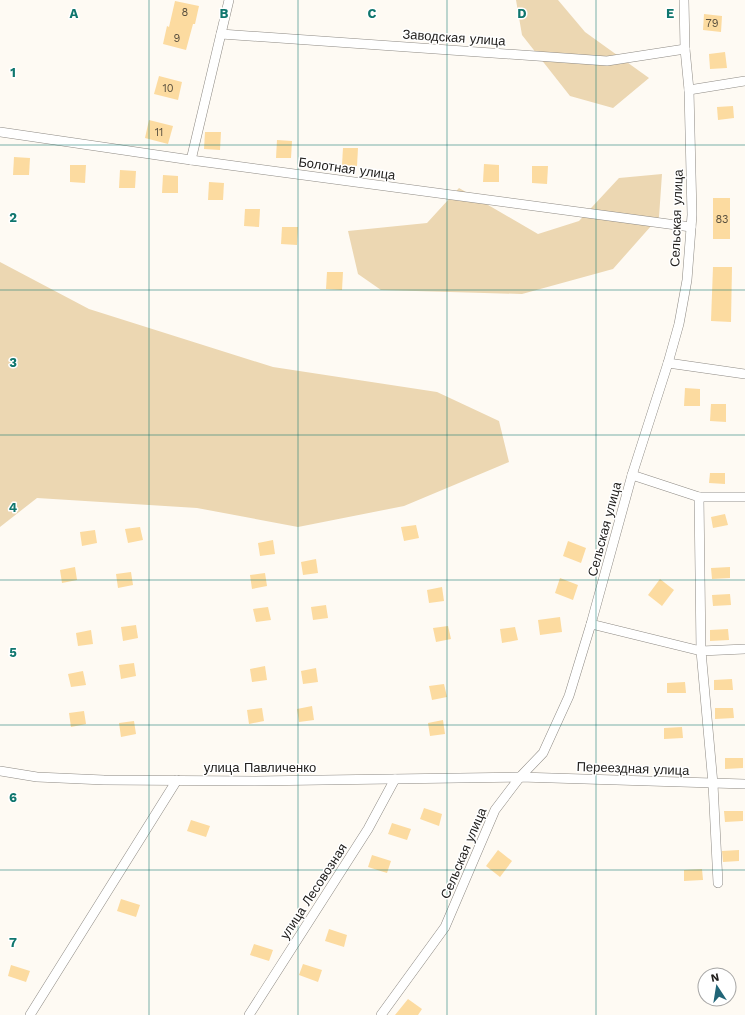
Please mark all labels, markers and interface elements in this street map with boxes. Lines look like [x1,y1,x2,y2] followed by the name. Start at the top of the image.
[70,6,79,21] text: A
[182,6,189,19] house number: 8
[220,6,229,21] text: B
[368,6,377,21] text: C
[517,6,527,21] text: D
[666,6,674,21] text: E
[706,17,719,30] house number: 79
[402,26,507,49] street label: Заводская улица
[174,32,181,45] house number: 9
[10,65,16,80] text: 1
[162,82,174,95] house number: 10
[155,126,163,139] house number: 11
[297,154,397,183] street label: Болотная улица
[667,168,686,267] street label: Сельская улица
[9,210,17,225] text: 2
[716,213,728,226] house number: 83
[9,355,17,370] text: 3
[585,479,625,578] street label: Сельская улица
[9,500,18,515] text: 4
[9,645,17,660] text: 5
[576,759,690,778] street label: Переездная улица
[204,760,316,775] street label: улица Павличенко
[9,790,17,805] text: 6
[438,805,490,901] street label: Сельская улица
[277,841,350,942] street label: улица Лесовозная
[9,935,17,950] text: 7
[697,967,737,1007] north arrow
[710,971,720,985] text: N

